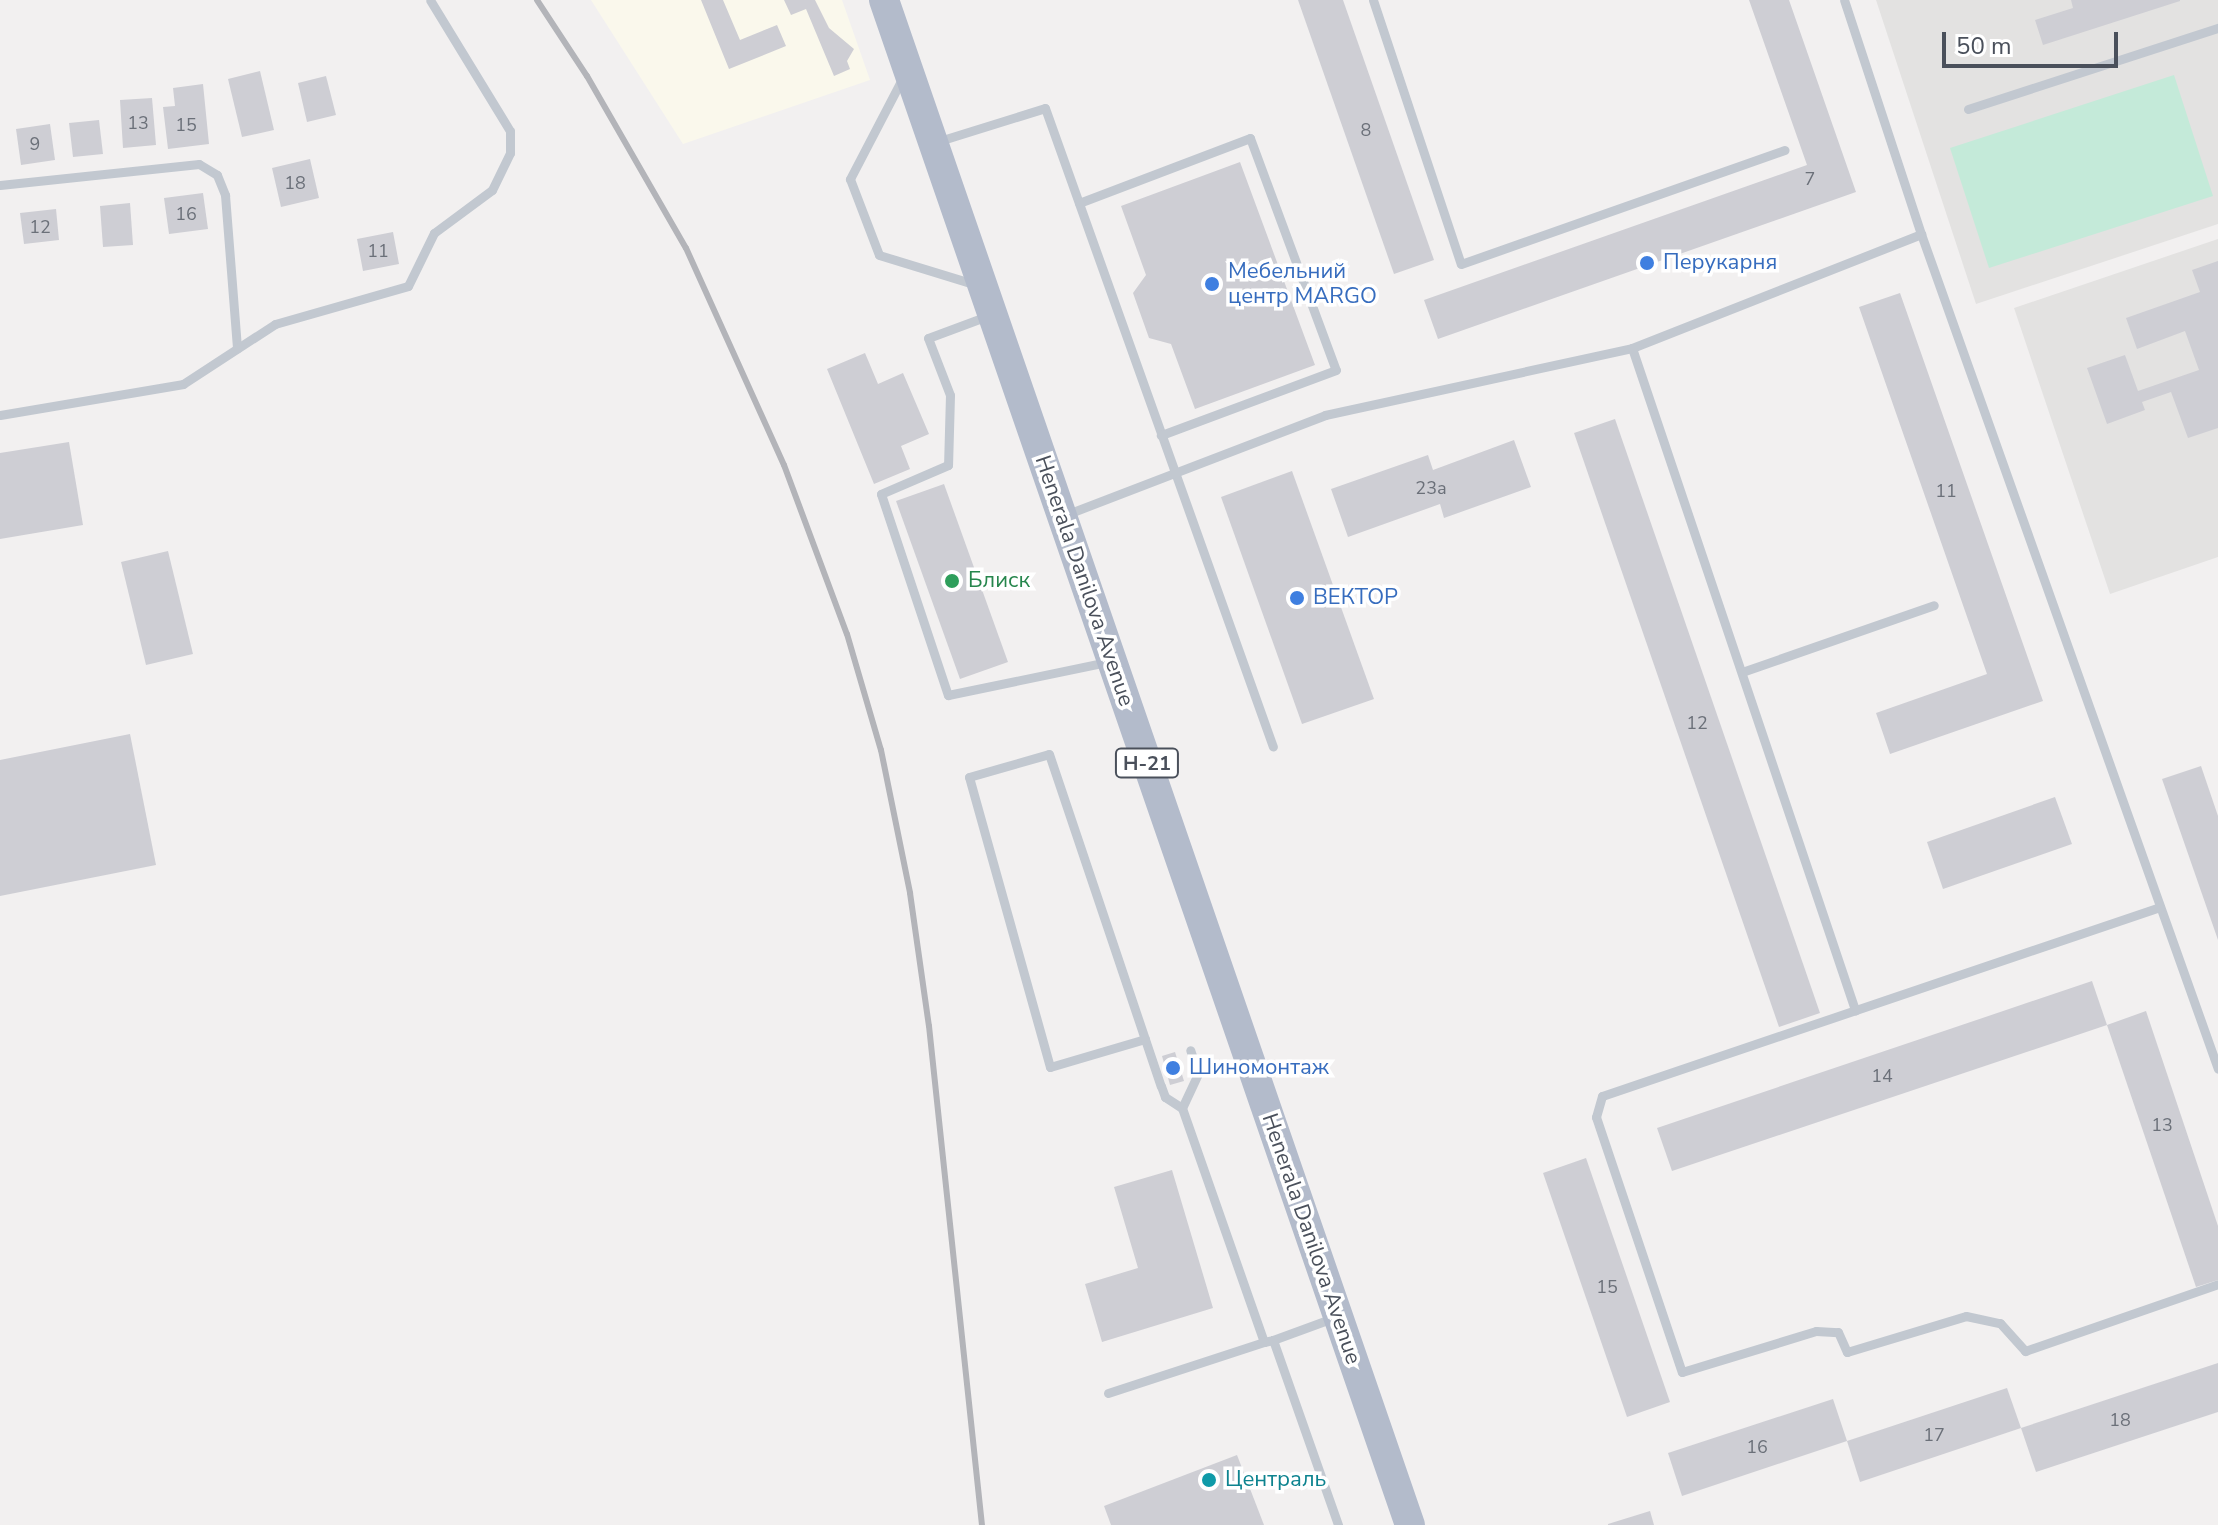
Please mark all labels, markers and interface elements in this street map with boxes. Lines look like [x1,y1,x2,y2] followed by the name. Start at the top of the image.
[1946,16,2122,66] scale bar
[1956,30,2012,62] text: 50 m
[127,112,149,134] house number: 13
[175,114,197,136] house number: 15
[1361,119,1371,141] house number: 8
[30,133,40,155] house number: 9
[1805,168,1815,190] house number: 7
[284,172,306,194] house number: 18
[175,203,197,225] house number: 16
[29,216,51,238] house number: 12
[367,240,389,262] house number: 11
[1663,250,1777,276] place label: Перукарня
[1638,254,1656,272] marker: Перукарня
[1228,258,1377,310] place label: Мебельний центр MARGO
[1203,275,1221,293] marker: Мебельний центр MARGO
[1029,452,1139,710] street label: Henerala Danilova Avenue
[1415,477,1447,499] house number: 23а
[1935,480,1957,502] house number: 11
[968,568,1030,594] place label: Блиск
[943,572,961,590] marker: Блиск
[1313,585,1398,611] place label: ВЕКТОР
[1288,589,1306,607] marker: ВЕКТОР
[1686,712,1708,734] house number: 12
[1113,747,1181,779] road number: Н-21
[1189,1055,1329,1081] place label: Шиномонтаж
[1164,1059,1182,1077] marker: Шиномонтаж
[1871,1065,1893,1087] house number: 14
[1256,1110,1366,1368] street label: Henerala Danilova Avenue
[2151,1114,2173,1136] house number: 13
[1596,1276,1618,1298] house number: 15
[2109,1409,2131,1431] house number: 18
[1923,1424,1945,1446] house number: 17
[1746,1436,1768,1458] house number: 16
[1225,1467,1326,1493] place label: Централь
[1200,1471,1218,1489] marker: Централь

